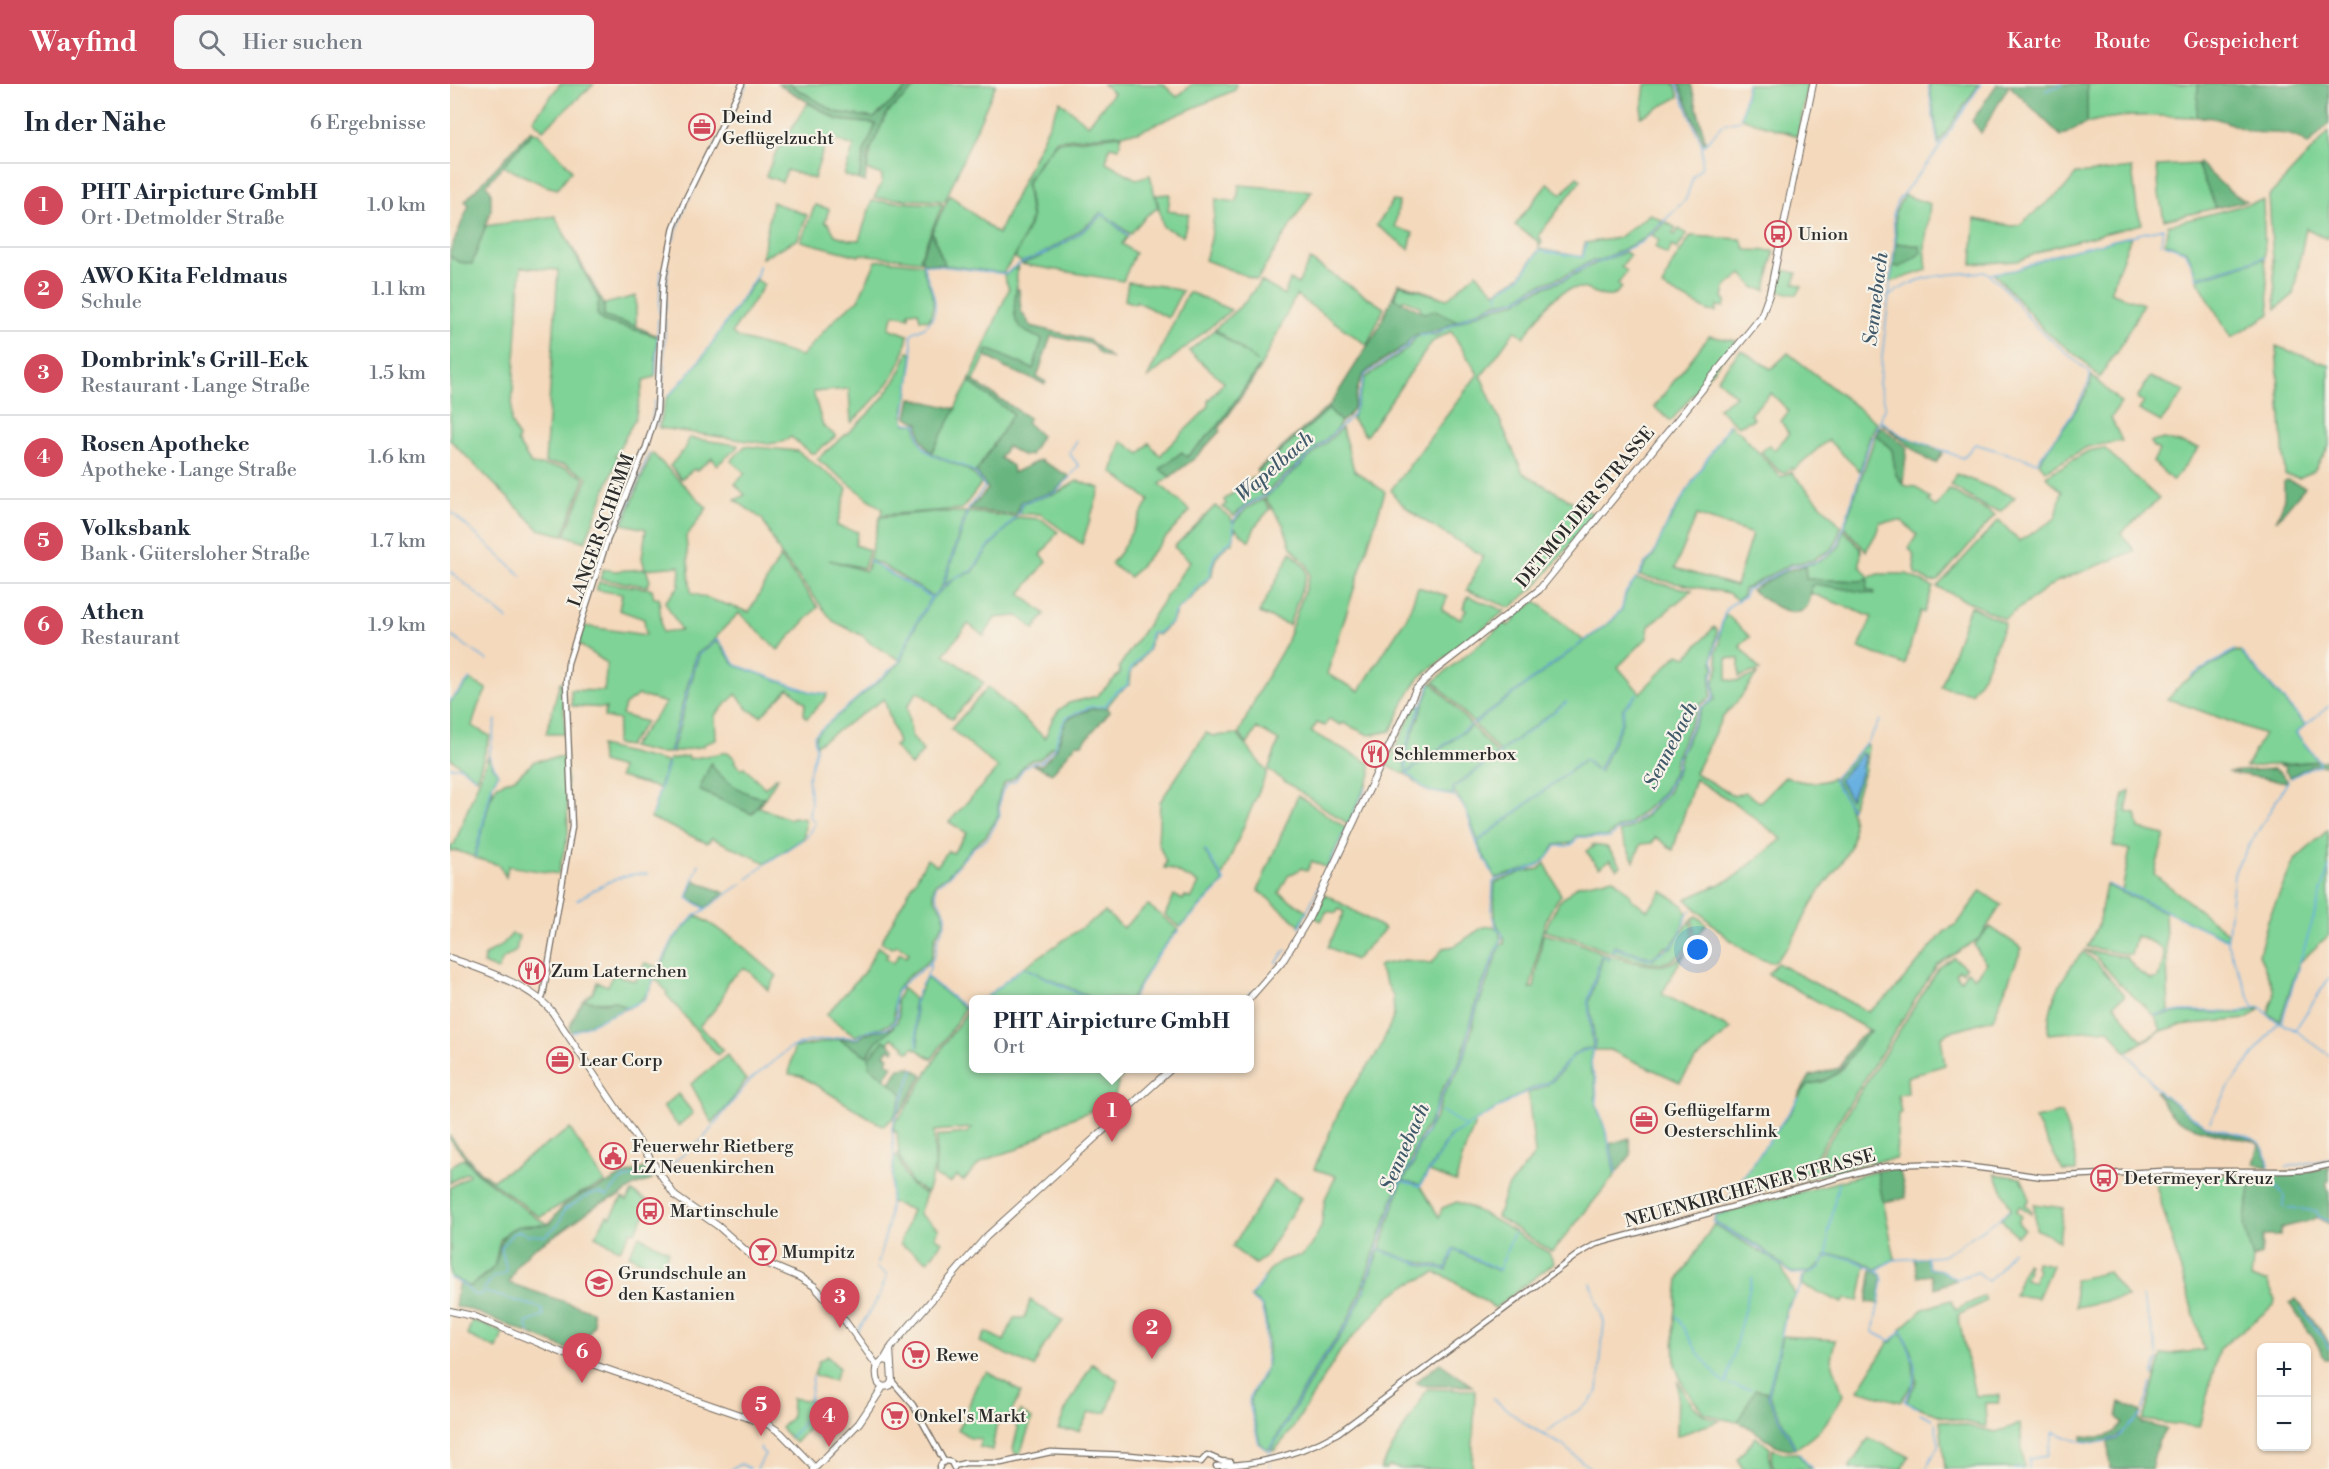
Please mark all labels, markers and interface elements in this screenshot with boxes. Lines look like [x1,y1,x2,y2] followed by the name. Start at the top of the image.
[174,15,594,69] search box
[30,25,138,60] text: Wayfind
[195,26,228,59] icon: search
[243,29,363,56] text: Hier suchen
[2007,29,2061,55] text: Karte
[2094,29,2150,55] text: Route
[2183,29,2299,55] text: Gespeichert
[722,106,835,150] place label: Deind Geflügelzucht
[24,107,166,139] text: In der Nähe
[310,111,426,136] text: 6 Ergebnisse
[687,112,717,142] office icon: Deind Geflügelzucht
[81,179,318,206] text: PHT Airpicture GmbH
[39,193,48,218] text: 1
[367,193,426,218] text: 1.0 km
[81,206,285,231] text: Ort · Detmolder Straße
[1763,219,1793,249] bus stop icon: Union
[1798,223,1849,246] place label: Union
[1858,250,1895,347] water label: Sennebach
[81,263,287,290] text: AWO Kita Feldmaus
[37,277,50,302] text: 2
[372,277,426,302] text: 1.1 km
[81,290,142,315] text: Schule
[81,347,309,374] text: Dombrink's Grill-Eck
[37,361,50,386] text: 3
[369,361,426,386] text: 1.5 km
[81,374,310,399] text: Restaurant · Lange Straße
[1511,422,1660,593] street label: DETMOLDER STRASSE
[1231,426,1320,508] water label: Wapelbach
[81,431,250,458] text: Rosen Apotheke
[37,445,50,470] text: 4
[368,445,426,470] text: 1.6 km
[563,450,640,610] street label: LANGER SCHEMM
[81,458,297,483] text: Apotheke · Lange Straße
[81,515,191,542] text: Volksbank
[37,529,50,554] text: 5
[370,529,426,554] text: 1.7 km
[81,542,310,567] text: Bank · Gütersloher Straße
[81,599,144,626] text: Athen
[37,613,50,638] text: 6
[368,613,426,638] text: 1.9 km
[81,626,180,651] text: Restaurant
[1639,697,1704,793] water label: Sennebach
[1360,739,1390,769] restaurant icon: Schlemmerbox
[1394,743,1517,766] place label: Schlemmerbox
[1683,935,1712,964] your location
[517,956,547,986] restaurant icon: Zum Laternchen
[551,960,687,983] place label: Zum Laternchen
[969,995,1254,1073] popup
[993,1008,1230,1035] text: PHT Airpicture GmbH
[993,1035,1025,1060] text: Ort
[545,1045,575,1075] office icon: Lear Corp
[580,1049,663,1072] place label: Lear Corp
[1092,1092,1132,1142] pin: 1
[1375,1099,1436,1196] water label: Sennebach
[1664,1099,1779,1143] place label: Geflügelfarm Oesterschlink
[1629,1105,1659,1135] office icon: Geflügelfarm Oesterschlink
[632,1135,794,1179] place label: Feuerwehr Rietberg LZ Neuenkirchen
[598,1141,628,1171] public building icon: Feuerwehr Rietberg LZ Neuenkirchen
[1622,1144,1878,1233] street label: NEUENKIRCHENER STRASSE
[2089,1163,2119,1193] bus stop icon: Determeyer Kreuz
[2124,1167,2273,1190] place label: Determeyer Kreuz
[635,1196,665,1226] bus stop icon: Martinschule
[670,1200,779,1223] place label: Martinschule
[748,1237,778,1267] bar icon: Mumpitz
[782,1241,855,1264] place label: Mumpitz
[618,1262,747,1306] place label: Grundschule an den Kastanien
[584,1268,614,1298] school or university icon: Grundschule an den Kastanien
[820,1278,860,1328] pin: 3
[1132,1310,1172,1359] pin: 2
[562,1334,602,1383] pin: 6
[901,1340,931,1370] supermarket icon: Rewe
[2257,1343,2311,1451] map controls
[2257,1343,2311,1397] button: +
[936,1344,979,1367] place label: Rewe
[742,1386,780,1436] pin: 5
[2257,1397,2311,1451] button: −
[810,1398,848,1447] pin: 4
[880,1401,910,1431] supermarket icon: Onkel's Markt
[914,1405,1027,1428] place label: Onkel's Markt

